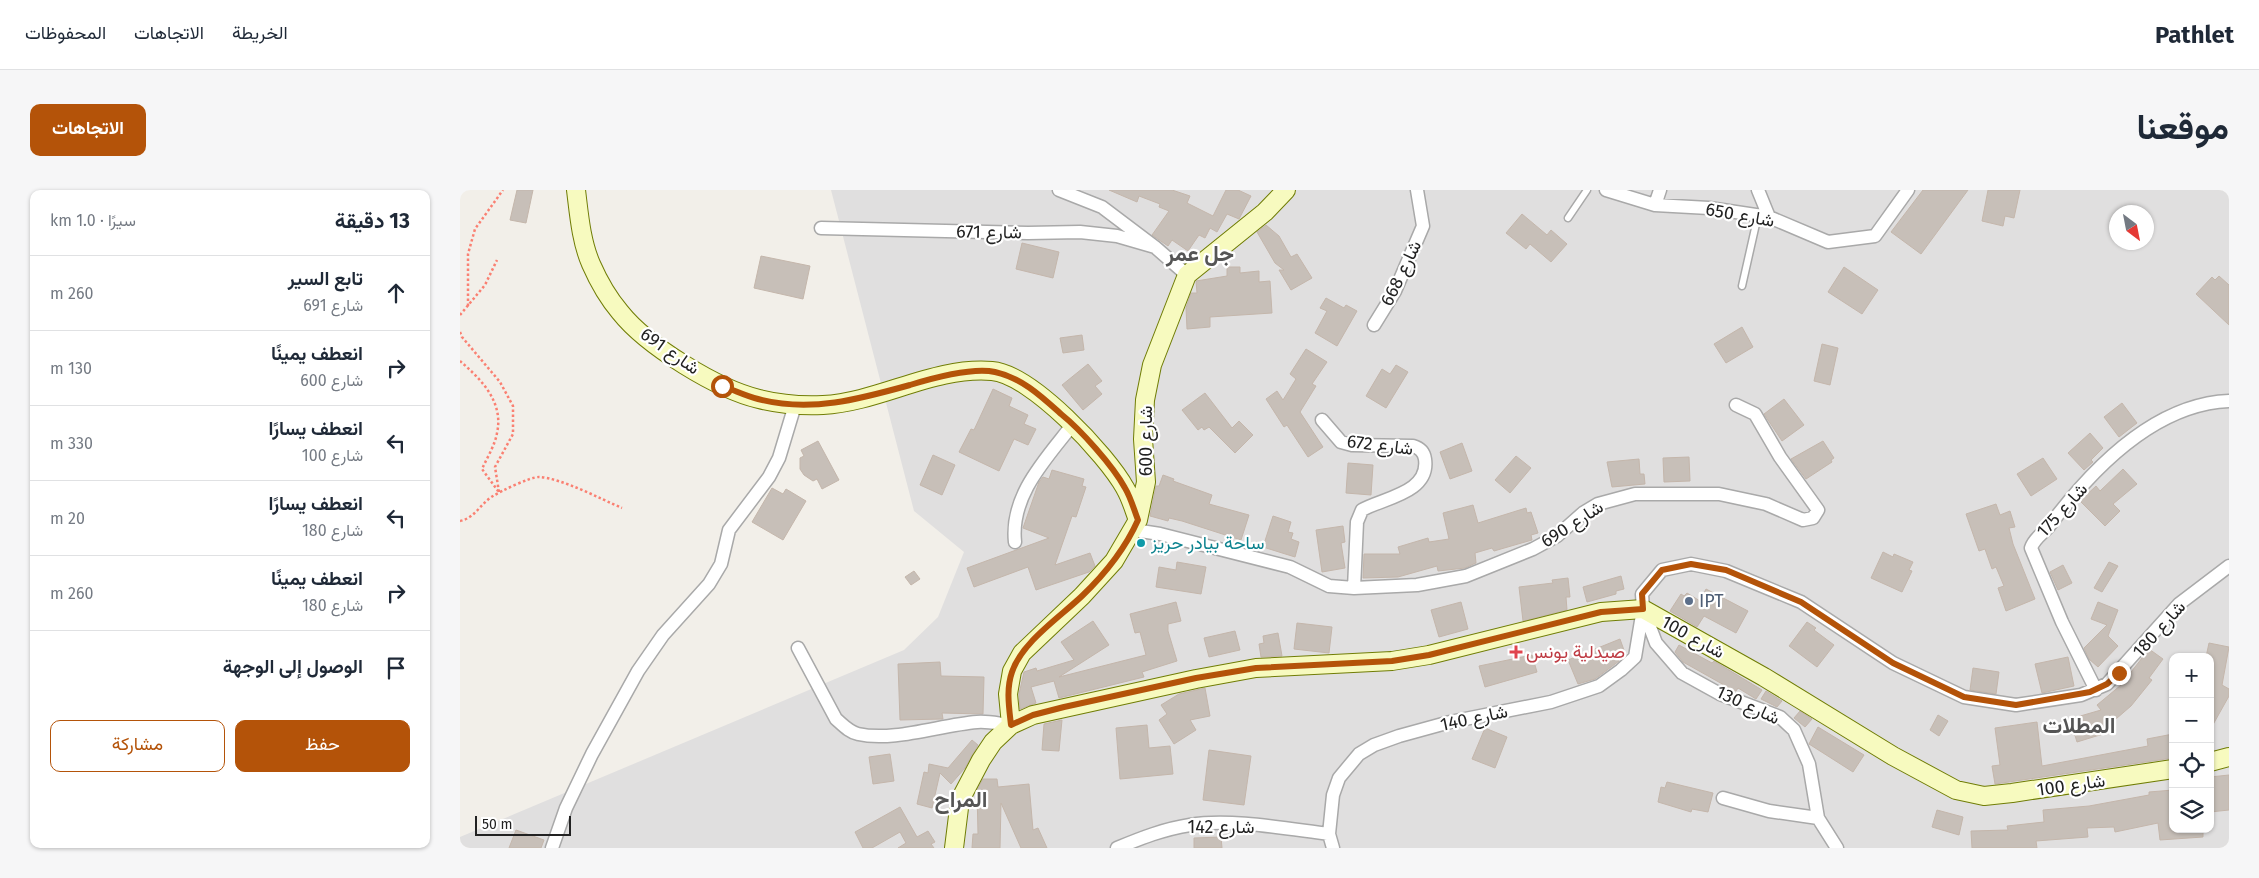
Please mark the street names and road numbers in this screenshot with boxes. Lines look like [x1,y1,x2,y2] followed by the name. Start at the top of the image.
[1704,198,1776,233] street label: شارع 650
[956,220,1022,245] street label: شارع 671
[1376,237,1427,310] street label: شارع 668
[636,323,704,380] street label: شارع 691
[1135,406,1158,476] street label: شارع 600
[1345,430,1414,461] street label: شارع 672
[2032,478,2093,542] street label: شارع 175
[1537,496,1608,553] street label: شارع 690
[2128,596,2191,663] street label: شارع 180
[1657,611,1728,664] street label: شارع 100
[1712,681,1783,730] street label: شارع 130
[1438,700,1510,737] street label: شارع 140
[2035,769,2107,802] street label: شارع 100
[1188,816,1254,839] street label: شارع 142

